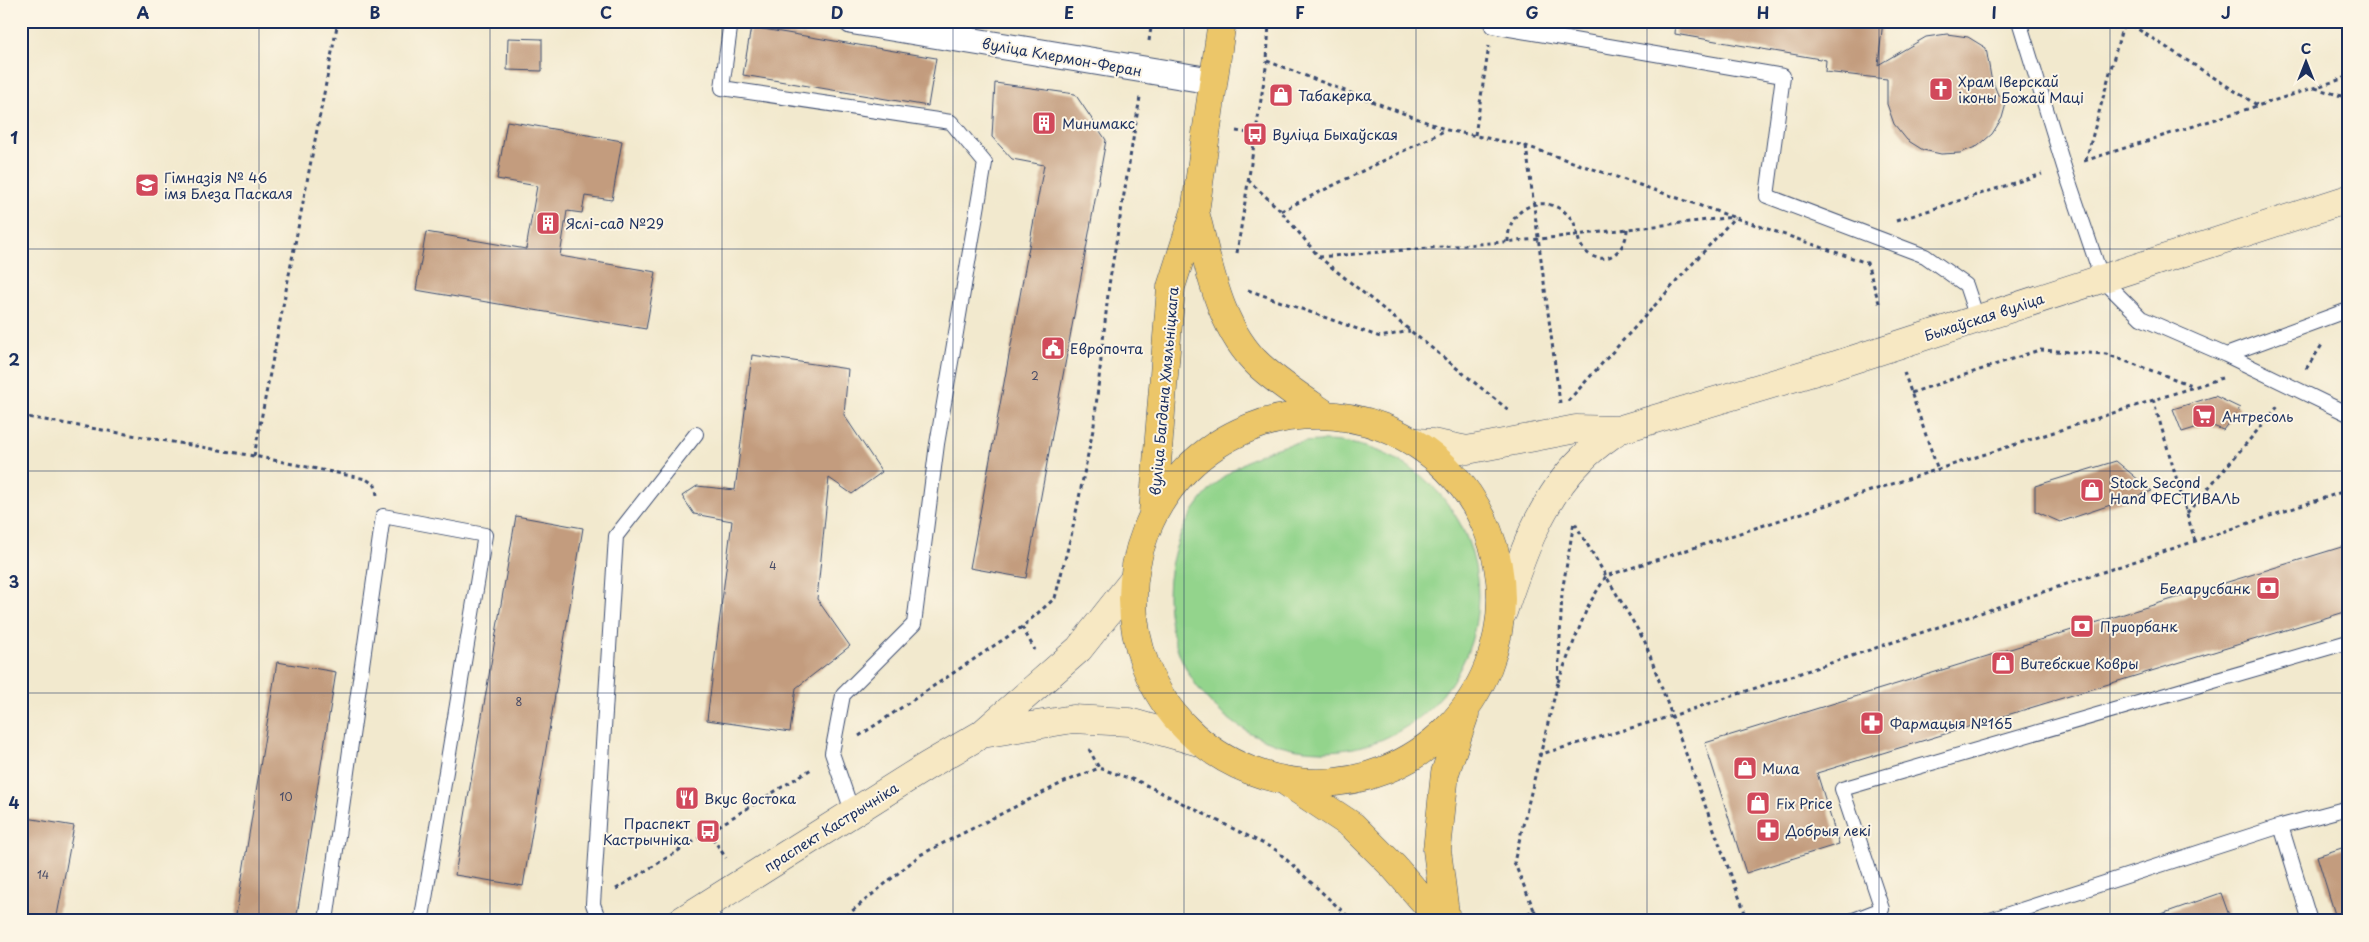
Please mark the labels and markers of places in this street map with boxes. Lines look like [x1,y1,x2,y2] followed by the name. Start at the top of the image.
[1958,71,2084,108] place label: Храм Іверскай іконы Божай Маці
[1928,76,1954,102] church icon: Храм Іверскай іконы Божай Маці
[1268,82,1294,108] shop icon: Табакерка
[1298,85,1372,106] place label: Табакерка
[1031,110,1057,136] building icon: Минимакс
[1062,113,1135,134] place label: Минимакс
[1242,121,1268,147] bus stop icon: Вуліца Быхаўская
[1272,124,1398,145] place label: Вуліца Быхаўская
[164,167,293,204] place label: Гімназія № 46 імя Блеза Паскаля
[134,172,160,198] school or university icon: Гімназія № 46 імя Блеза Паскаля
[535,210,561,236] building icon: Яслі-сад №29
[566,213,664,234] place label: Яслі-сад №29
[1040,335,1066,361] public building icon: Европочта
[1070,338,1143,359] place label: Европочта
[2191,403,2217,429] supermarket icon: Антресоль
[2222,406,2293,427] place label: Антресоль
[2110,472,2240,509] place label: Stock Second Hand ФЕСТИВАЛЬ
[2079,477,2105,503] shop icon: Stock Second Hand ФЕСТИВАЛЬ
[2255,575,2281,601] bank icon: Беларусбанк
[2160,578,2251,599] place label: Беларусбанк
[2069,613,2095,639] bank icon: Приорбанк
[2100,616,2178,637] place label: Приорбанк
[1990,650,2016,676] shop icon: Витебские Ковры
[2020,653,2139,674] place label: Витебские Ковры
[1859,710,1885,736] pharmacy icon: Фармацыя №165
[1890,713,2013,734] place label: Фармацыя №165
[1732,755,1758,781] shop icon: Мила
[1762,758,1800,779] place label: Мила
[674,785,700,811] restaurant icon: Вкус востока
[704,788,796,809] place label: Вкус востока
[1745,790,1771,816] shop icon: Fix Price
[1776,793,1833,814] place label: Fix Price
[603,813,690,850] place label: Праспект Кастрычніка
[1755,817,1781,843] pharmacy icon: Добрыя лекі
[695,818,721,844] bus stop icon: Праспект Кастрычніка
[1785,820,1871,841] place label: Добрыя лекі

